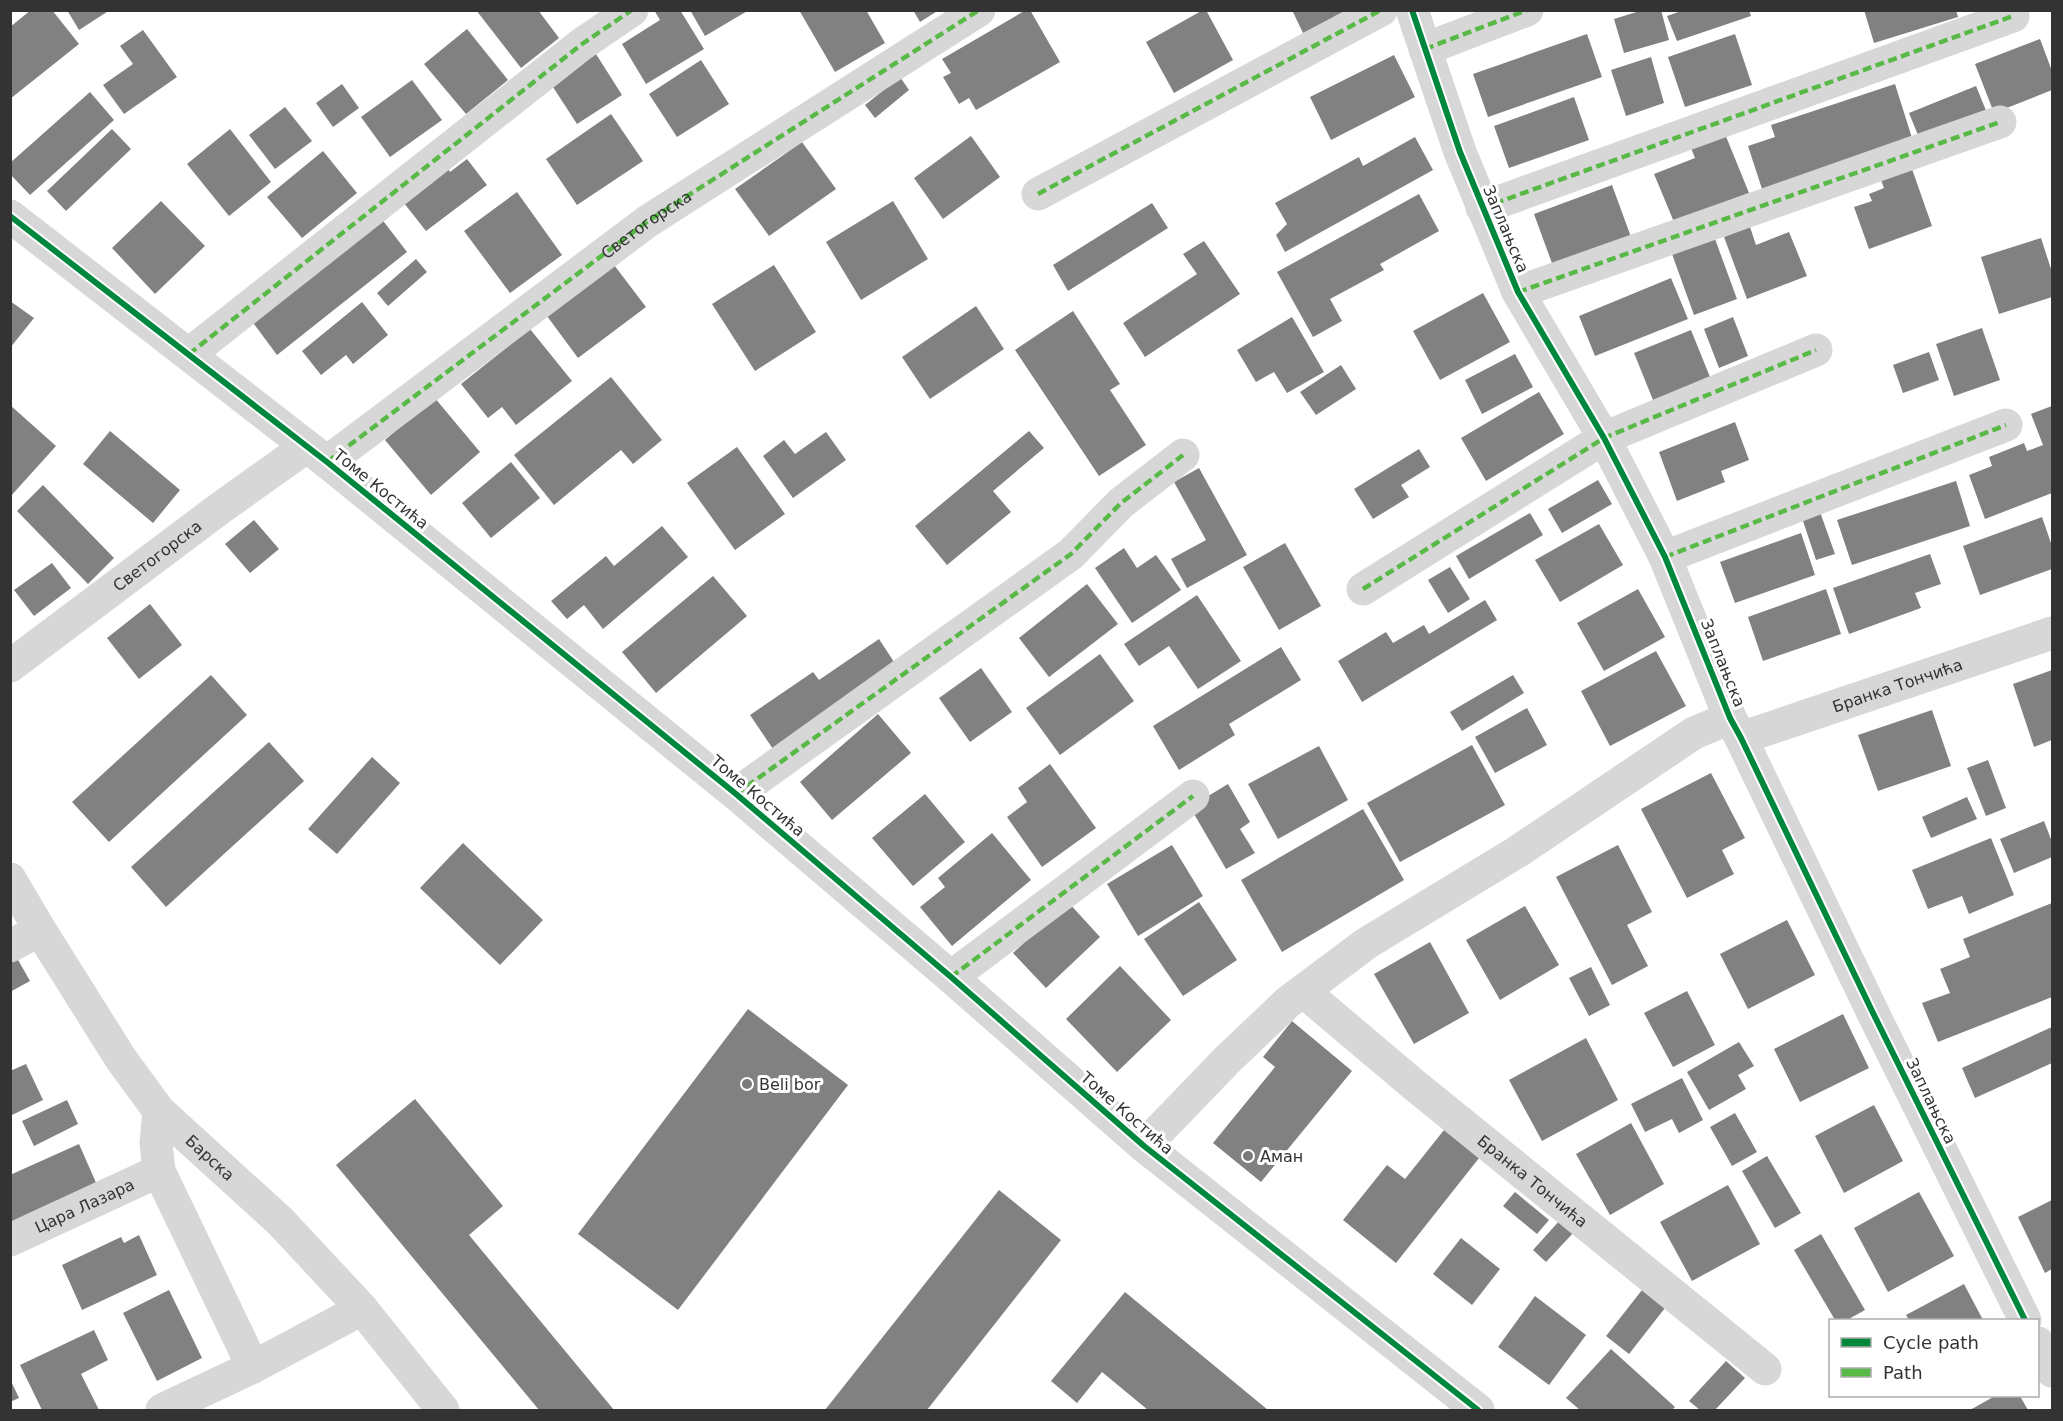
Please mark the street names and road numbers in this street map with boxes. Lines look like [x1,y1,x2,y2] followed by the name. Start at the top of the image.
[1479,182,1533,276] street label: Заплањска
[597,186,695,263] street label: Светогорска
[329,444,432,533] street label: Томе Костића
[109,516,205,595] street label: Светогорска
[1697,616,1749,710] street label: Заплањска
[1830,654,1965,716] street label: Бранка Тончића
[707,751,809,841] street label: Томе Костића
[1902,1055,1960,1147] street label: Заплањска
[1076,1067,1177,1158] street label: Томе Костића
[182,1131,238,1184] street label: Барска
[1474,1131,1592,1231] street label: Бранка Тончића
[32,1174,137,1237] street label: Цара Лазара

